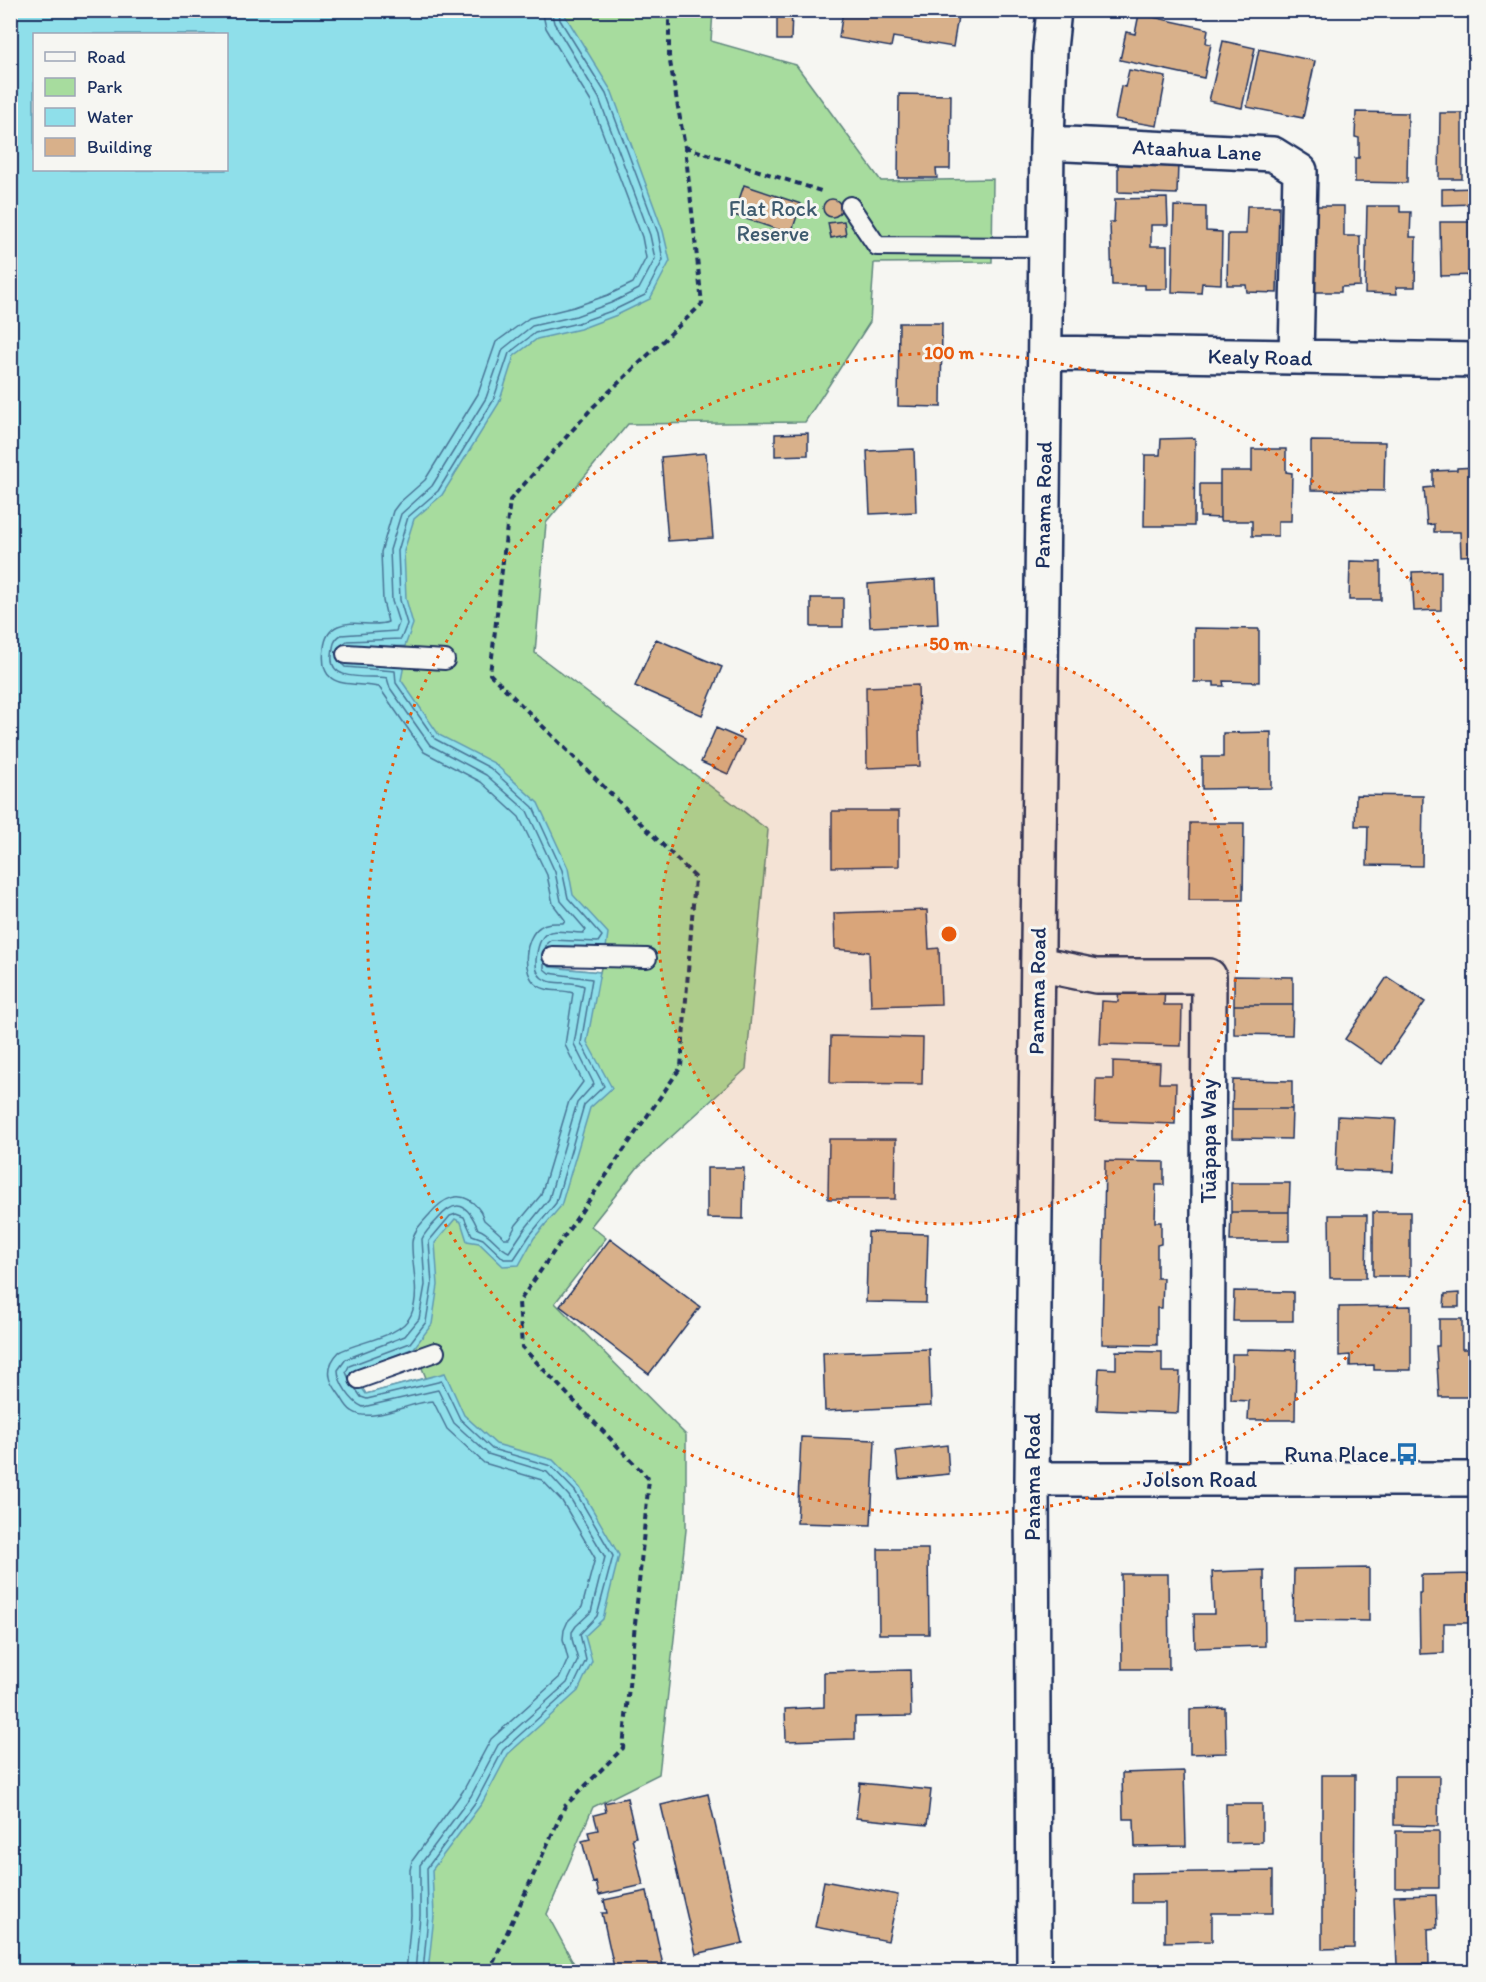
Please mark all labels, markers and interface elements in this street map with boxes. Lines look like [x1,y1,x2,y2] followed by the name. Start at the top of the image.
[33,33,228,171] legend
[87,46,126,68] text: Road
[87,76,122,98] text: Park
[87,106,133,128] text: Water
[1132,133,1262,167] street label: Ataahua Lane
[87,136,153,158] text: Building
[729,195,818,247] park label: Flat Rock Reserve
[924,342,975,364] text: 100 m
[1207,343,1313,371] street label: Kealy Road
[1028,441,1058,569] street label: Panama Road
[929,633,970,655] text: 50 m
[939,924,959,944] centre of rings
[1022,927,1052,1055] street label: Panama Road
[1195,1078,1222,1203] street label: Tūāpapa Way
[1019,1413,1046,1541] street label: Panama Road
[1284,1441,1389,1468] place label: Runa Place
[1394,1441,1420,1467] bus stop icon: Runa Place
[1143,1466,1257,1493] street label: Jolson Road

